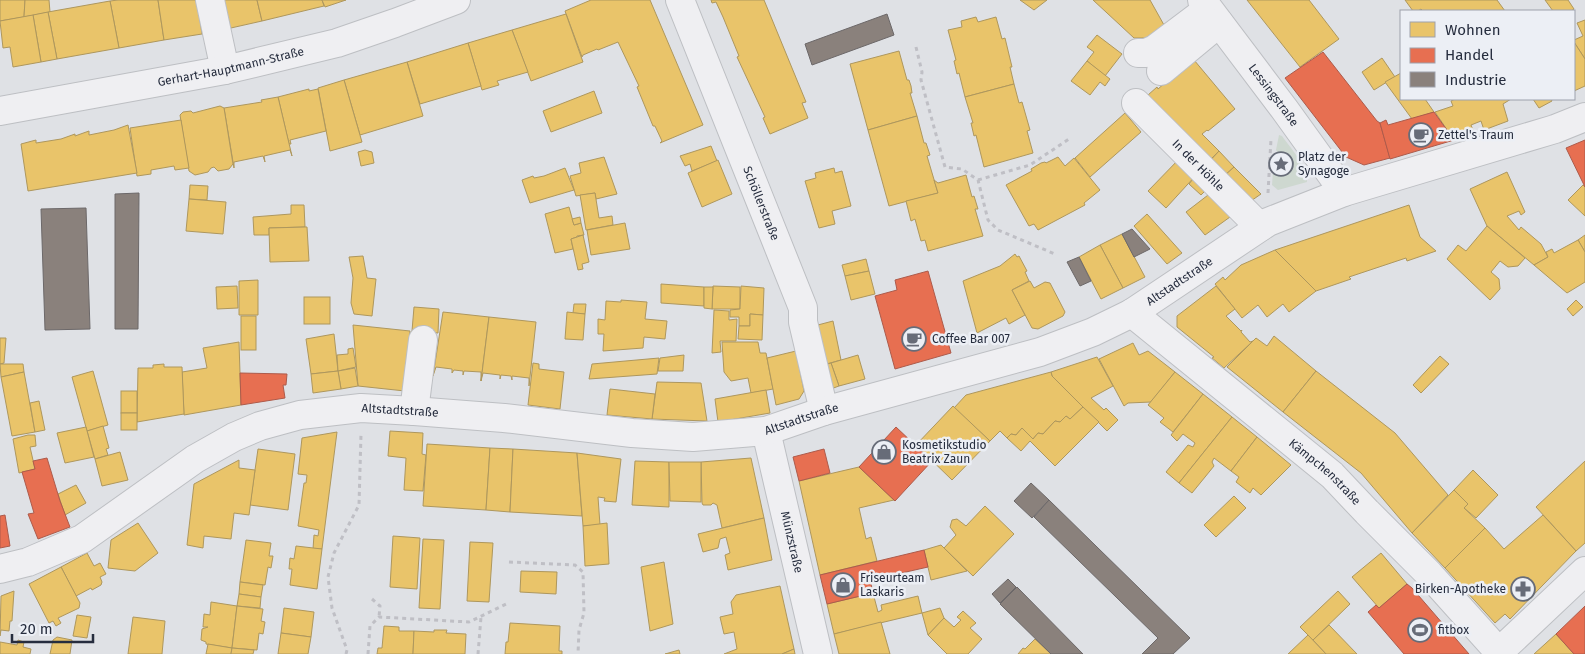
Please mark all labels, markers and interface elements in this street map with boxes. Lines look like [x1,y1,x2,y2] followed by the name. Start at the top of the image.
[1400,10,1575,100] legend
[1445,21,1501,39] text: Wohnen
[156,44,305,89] street label: Gerhart-Hauptmann-Straße
[1445,46,1494,64] text: Handel
[1246,61,1301,129] street label: Lessingstraße
[1445,71,1507,89] text: Industrie
[1408,122,1434,148] cafe icon: Zettel's Traum
[1438,128,1514,142] place label: Zettel's Traum
[1169,136,1227,194] street label: In der Höhle
[1298,150,1349,178] place label: Platz der Synagoge
[1268,151,1294,177] place icon: Platz der Synagoge
[740,164,782,243] street label: Schöllerstraße
[1144,254,1215,308] street label: Altstadtstraße
[901,326,927,352] cafe icon: Coffee Bar 007
[932,332,1010,346] place label: Coffee Bar 007
[763,400,840,438] street label: Altstadtstraße
[361,401,439,420] street label: Altstadtstraße
[1286,436,1364,508] street label: Kämpchenstraße
[902,438,987,466] place label: Kosmetikstudio Beatrix Zaun
[871,439,897,465] shop icon: Kosmetikstudio Beatrix Zaun
[778,510,806,574] street label: Münzstraße
[860,571,925,599] place label: Friseurteam Laskaris
[830,572,856,598] shop icon: Friseurteam Laskaris
[1510,576,1536,602] pharmacy icon: Birken-Apotheke
[1415,582,1506,596] place label: Birken-Apotheke
[12,612,94,644] scale bar
[1407,617,1433,643] sports icon: fitbox
[20,620,53,638] text: 20 m
[1438,623,1469,637] place label: fitbox

